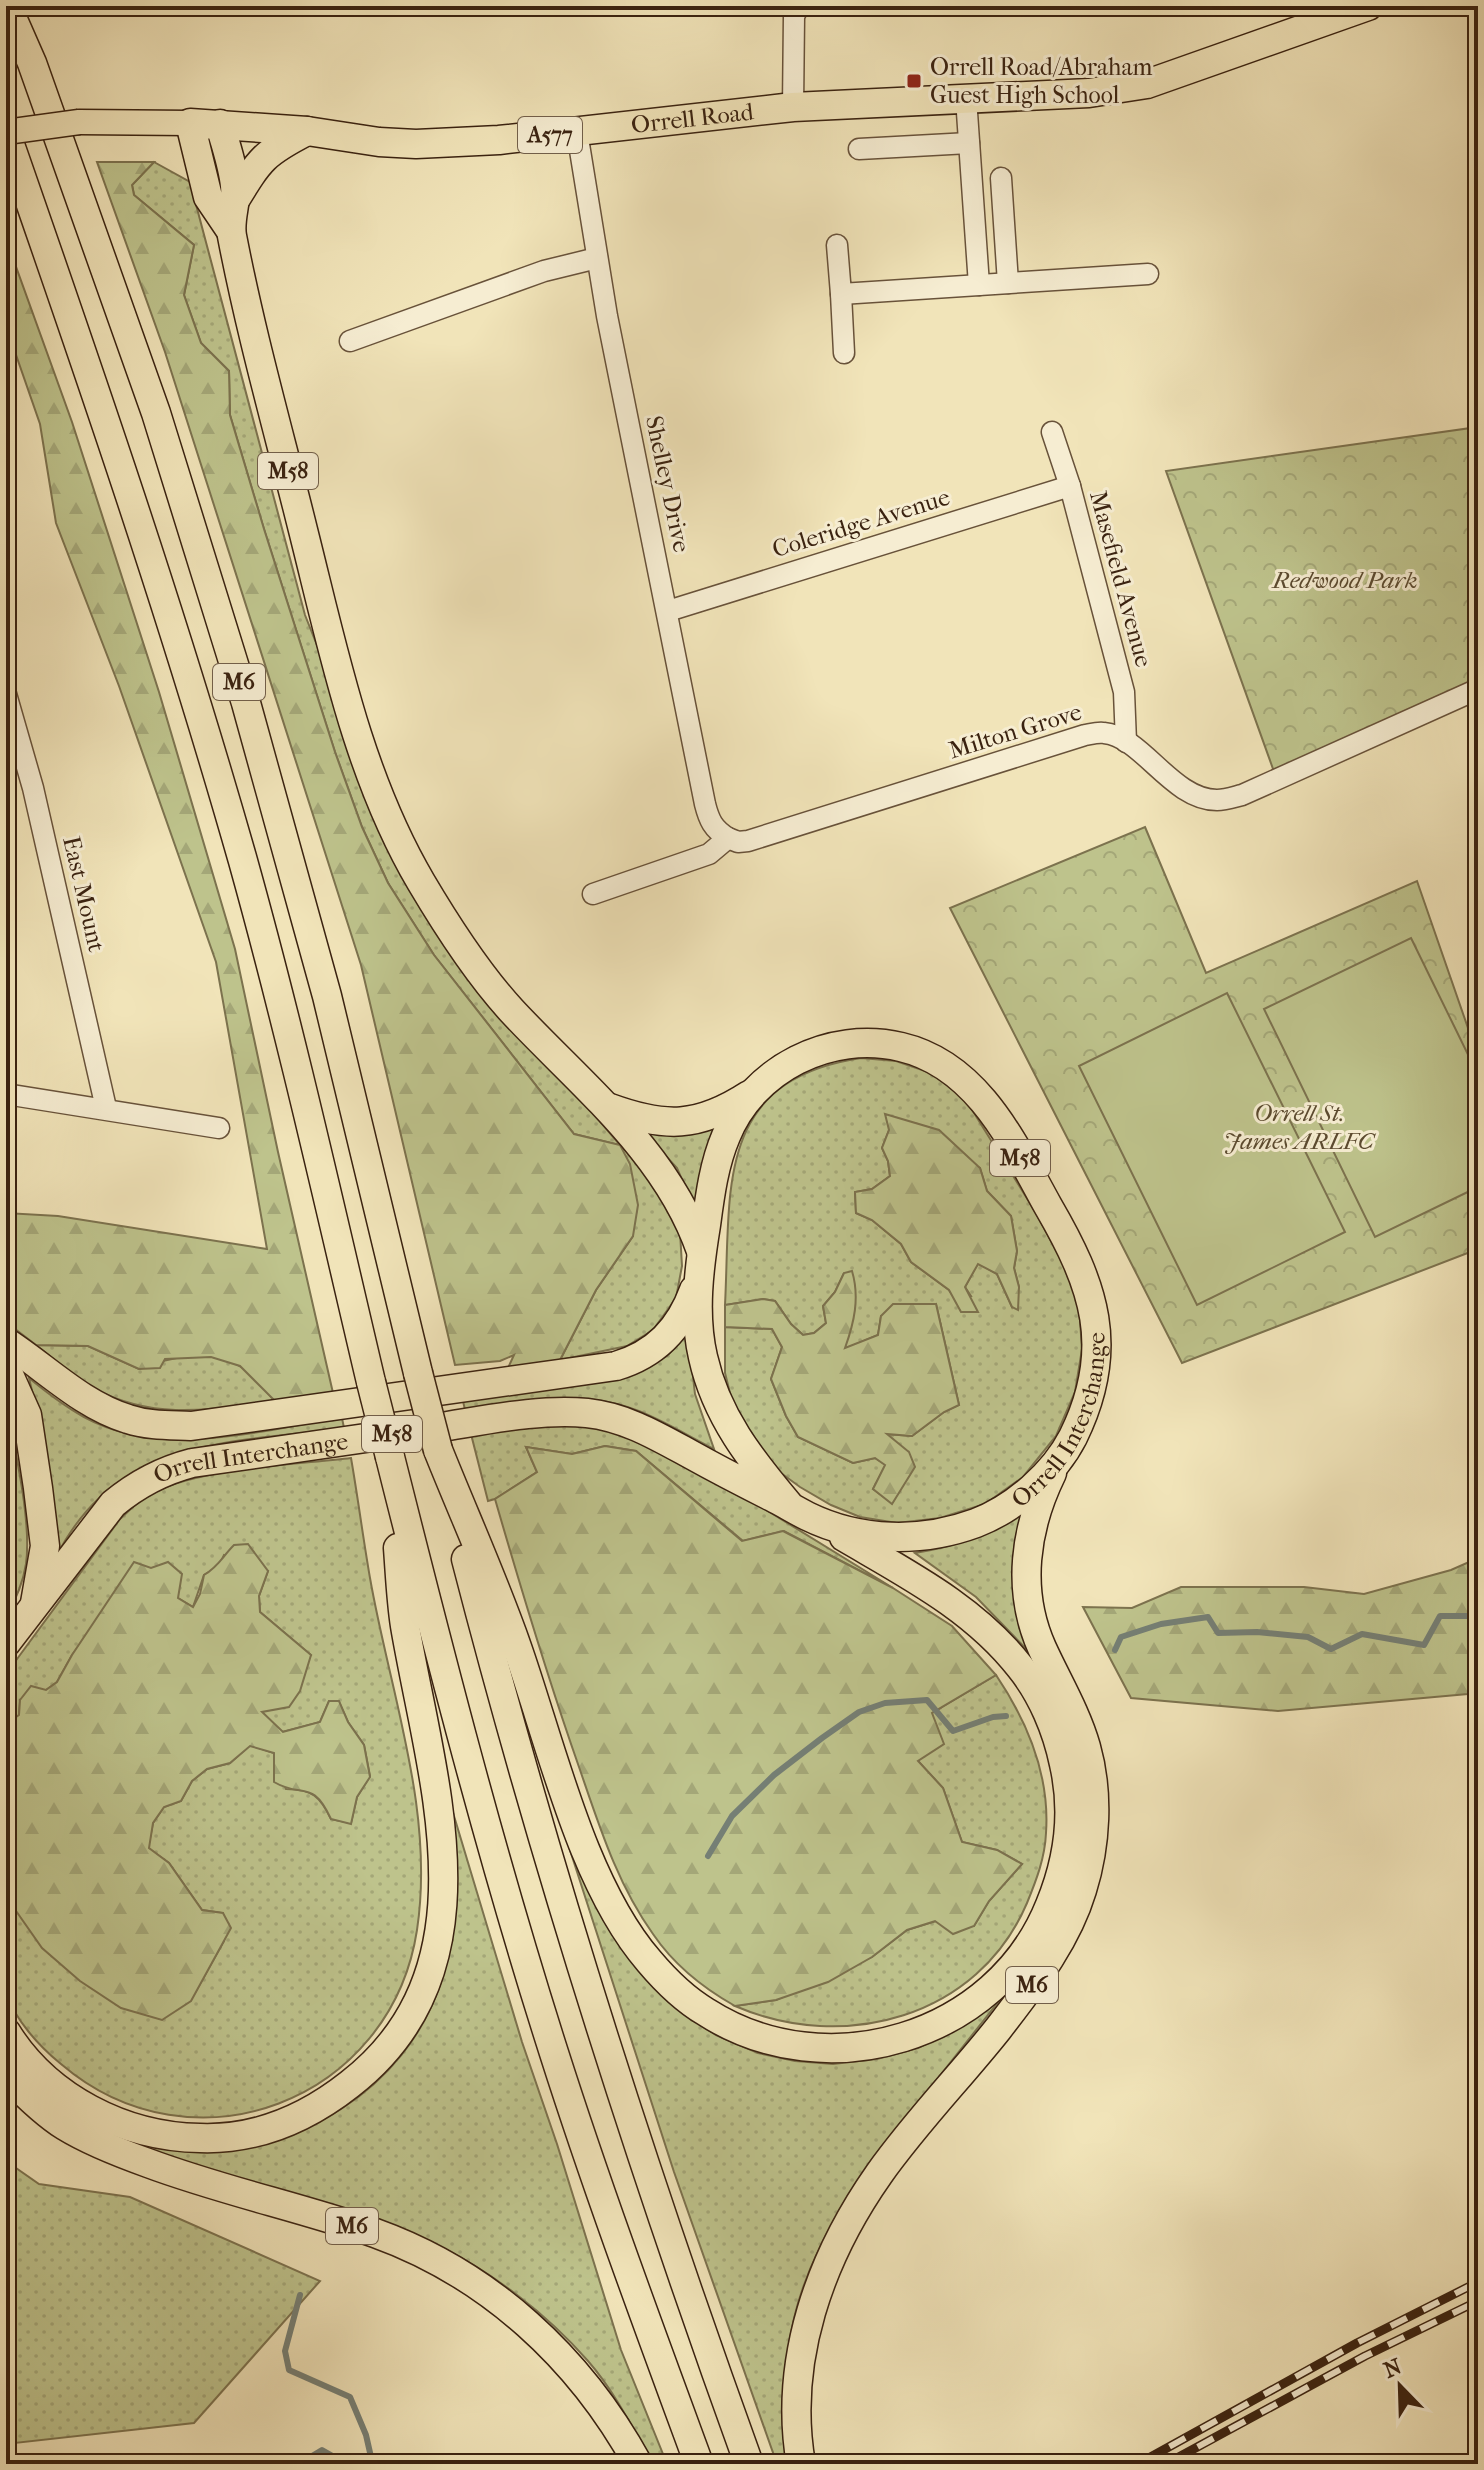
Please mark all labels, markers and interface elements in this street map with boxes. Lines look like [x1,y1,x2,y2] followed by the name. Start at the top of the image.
[930,53,1153,109] place label: Orrell Road/Abraham Guest High School
[905,72,923,90] marker: Orrell Road/Abraham Guest High School
[630,97,756,139] street label: Orrell Road
[518,117,582,153] road number: A577
[640,413,696,555] street label: Shelley Drive
[258,453,318,489] road number: M58
[769,483,953,563] street label: Coleridge Avenue
[1084,488,1158,670] street label: Masefield Avenue
[1270,566,1418,594] park label: Redwood Park
[213,664,265,700] road number: M6
[945,697,1085,764] street label: Milton Grove
[57,833,111,955] street label: East Mount
[1224,1099,1377,1155] park label: Orrell St. James ARLFC
[990,1140,1050,1176] road number: M58
[1006,1331,1111,1513] street label: Orrell Interchange
[362,1416,422,1452] road number: M58
[149,1427,350,1489] street label: Orrell Interchange
[1006,1967,1058,2003] road number: M6
[326,2208,378,2244] road number: M6
[1360,2346,1440,2426] north arrow
[1380,2353,1406,2384] text: N

